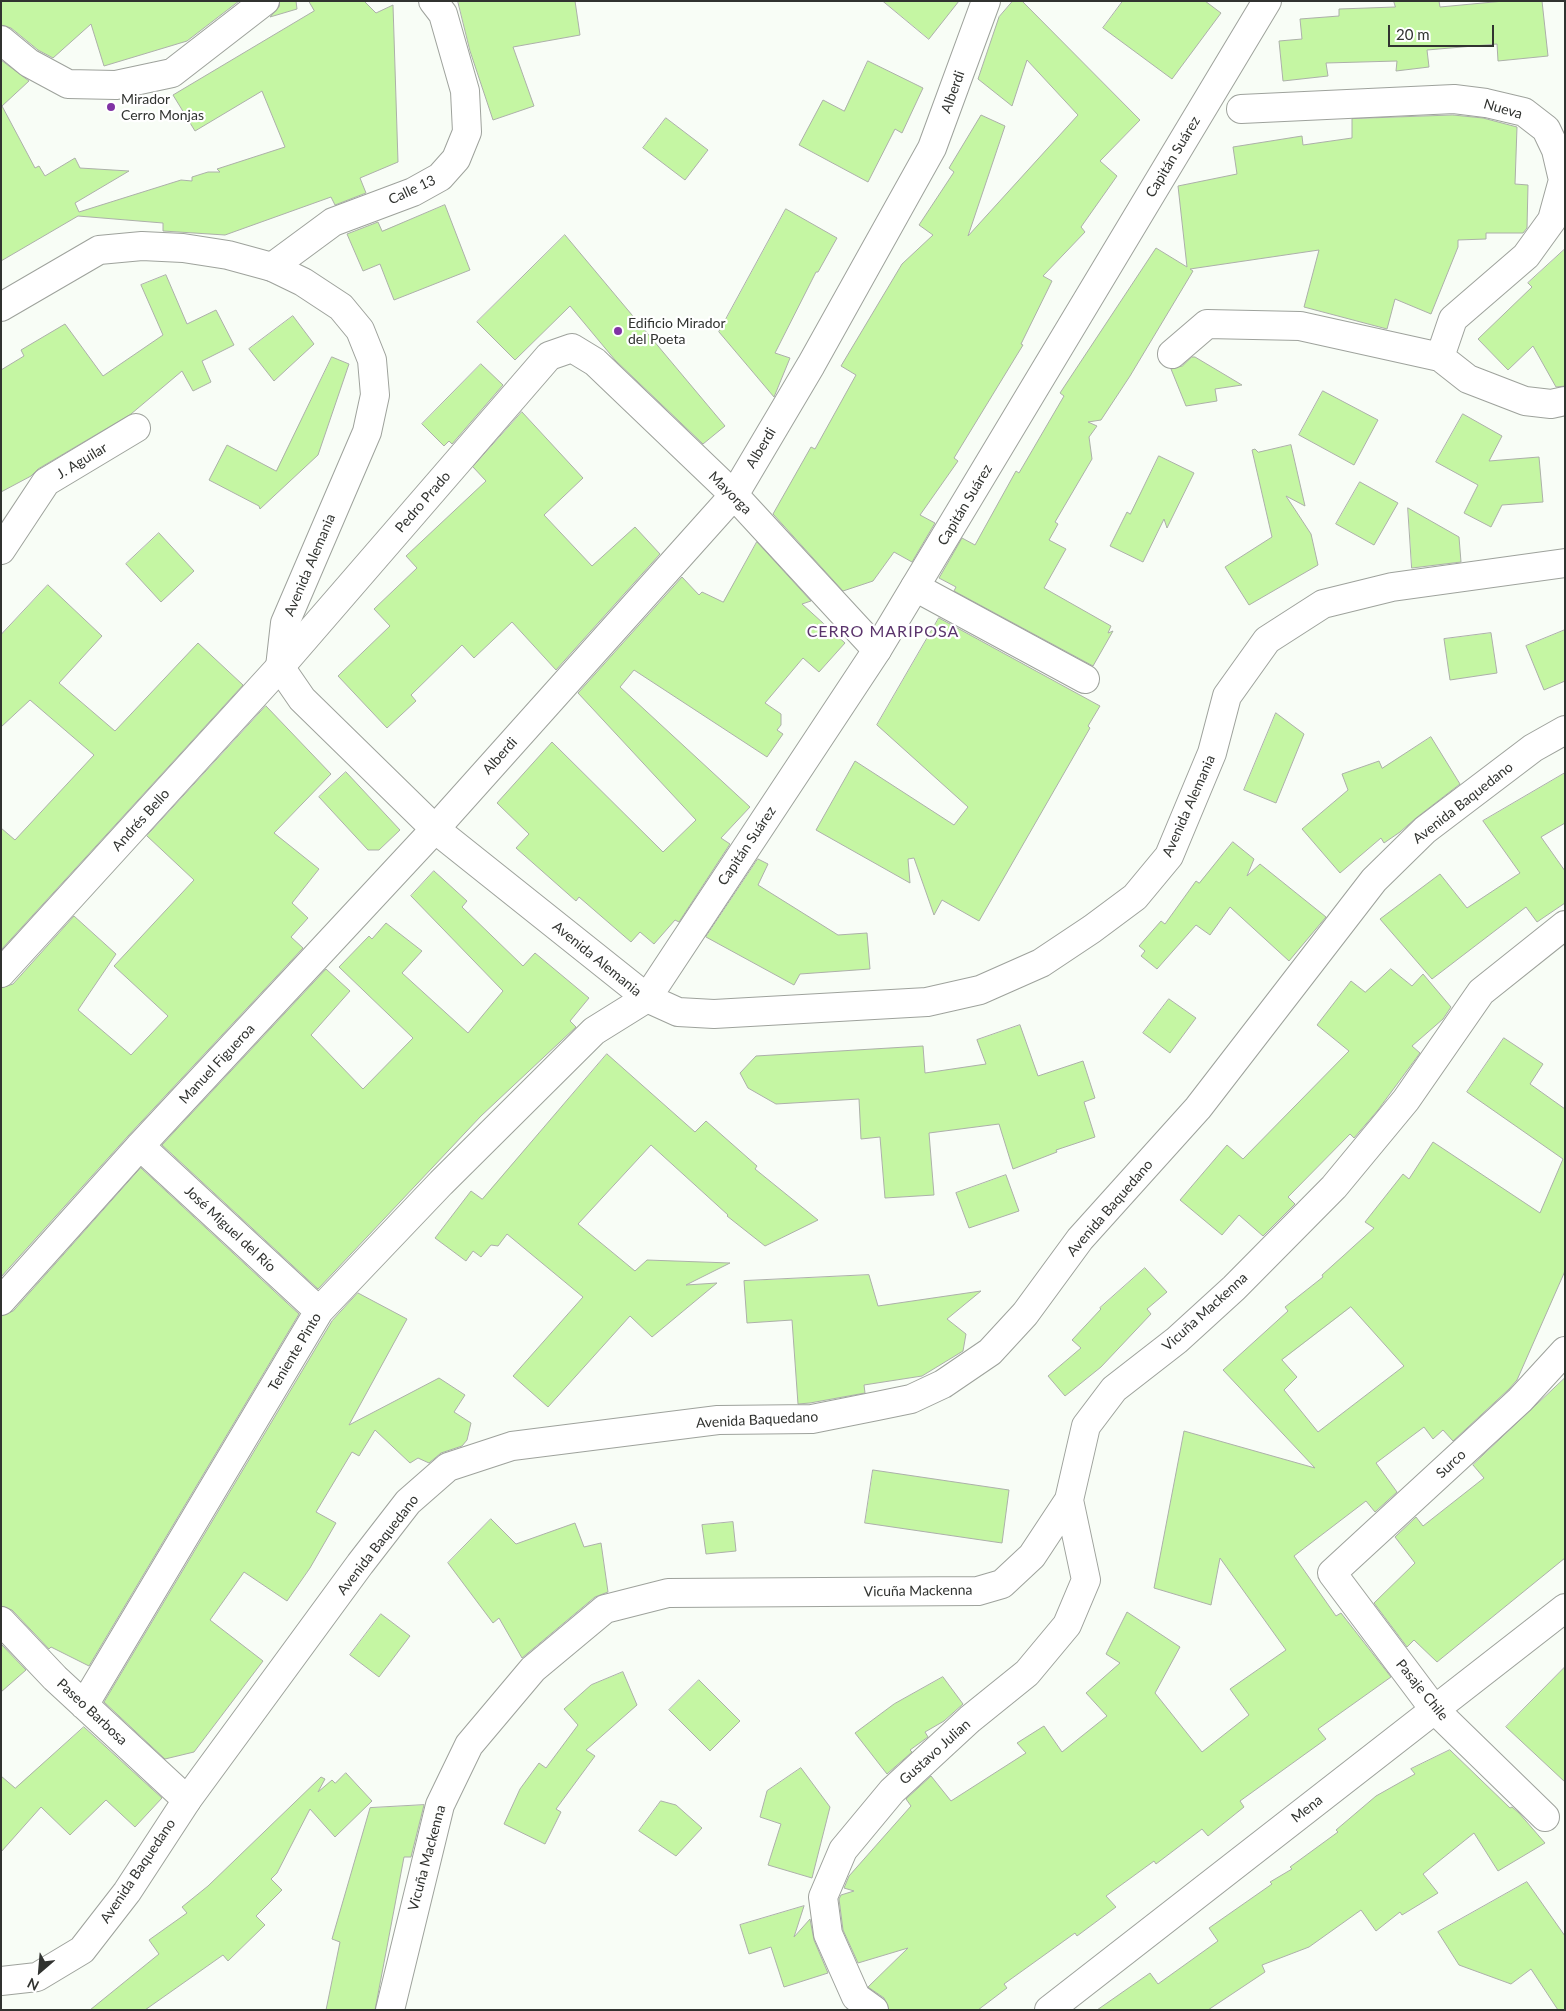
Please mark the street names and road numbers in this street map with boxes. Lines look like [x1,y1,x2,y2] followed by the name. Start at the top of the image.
[938,68,968,116] street label: Alberdi
[1482,95,1524,123] street label: Nueva
[1142,113,1204,201] street label: Capitán Suárez
[386,172,438,208] street label: Calle 13
[742,425,780,471] street label: Alberdi
[54,439,110,483] street label: J. Aguilar
[934,461,996,549] street label: Capitán Suárez
[392,468,454,536] street label: Pedro Prado
[705,468,755,518] street label: Mayorga
[281,511,339,619] street label: Avenida Alemania
[479,734,521,778] street label: Alberdi
[1159,753,1219,859] street label: Avenida Alemania
[1410,759,1516,847] street label: Avenida Baquedano
[109,785,173,855] street label: Andrés Bello
[714,803,780,889] street label: Capitán Suárez
[549,918,645,1000] street label: Avenida Alemania
[176,1021,258,1107] street label: Manuel Figueroa
[1064,1156,1156,1260] street label: Avenida Baquedano
[181,1182,279,1276] street label: José Miguel del Río
[1159,1269,1251,1355] street label: Vicuña Mackenna
[265,1310,325,1394] street label: Teniente Pinto
[695,1408,819,1432] street label: Avenida Baquedano
[1433,1446,1469,1482] street label: Surco
[334,1492,422,1598] street label: Avenida Baquedano
[863,1582,973,1600] street label: Vicuña Mackenna
[1392,1656,1452,1724] street label: Pasaje Chile
[53,1675,131,1749] street label: Paseo Barbosa
[896,1716,974,1788] street label: Gustavo Julian
[1288,1792,1326,1826] street label: Mena
[405,1803,449,1913] street label: Vicuña Mackenna
[97,1816,179,1926] street label: Avenida Baquedano

